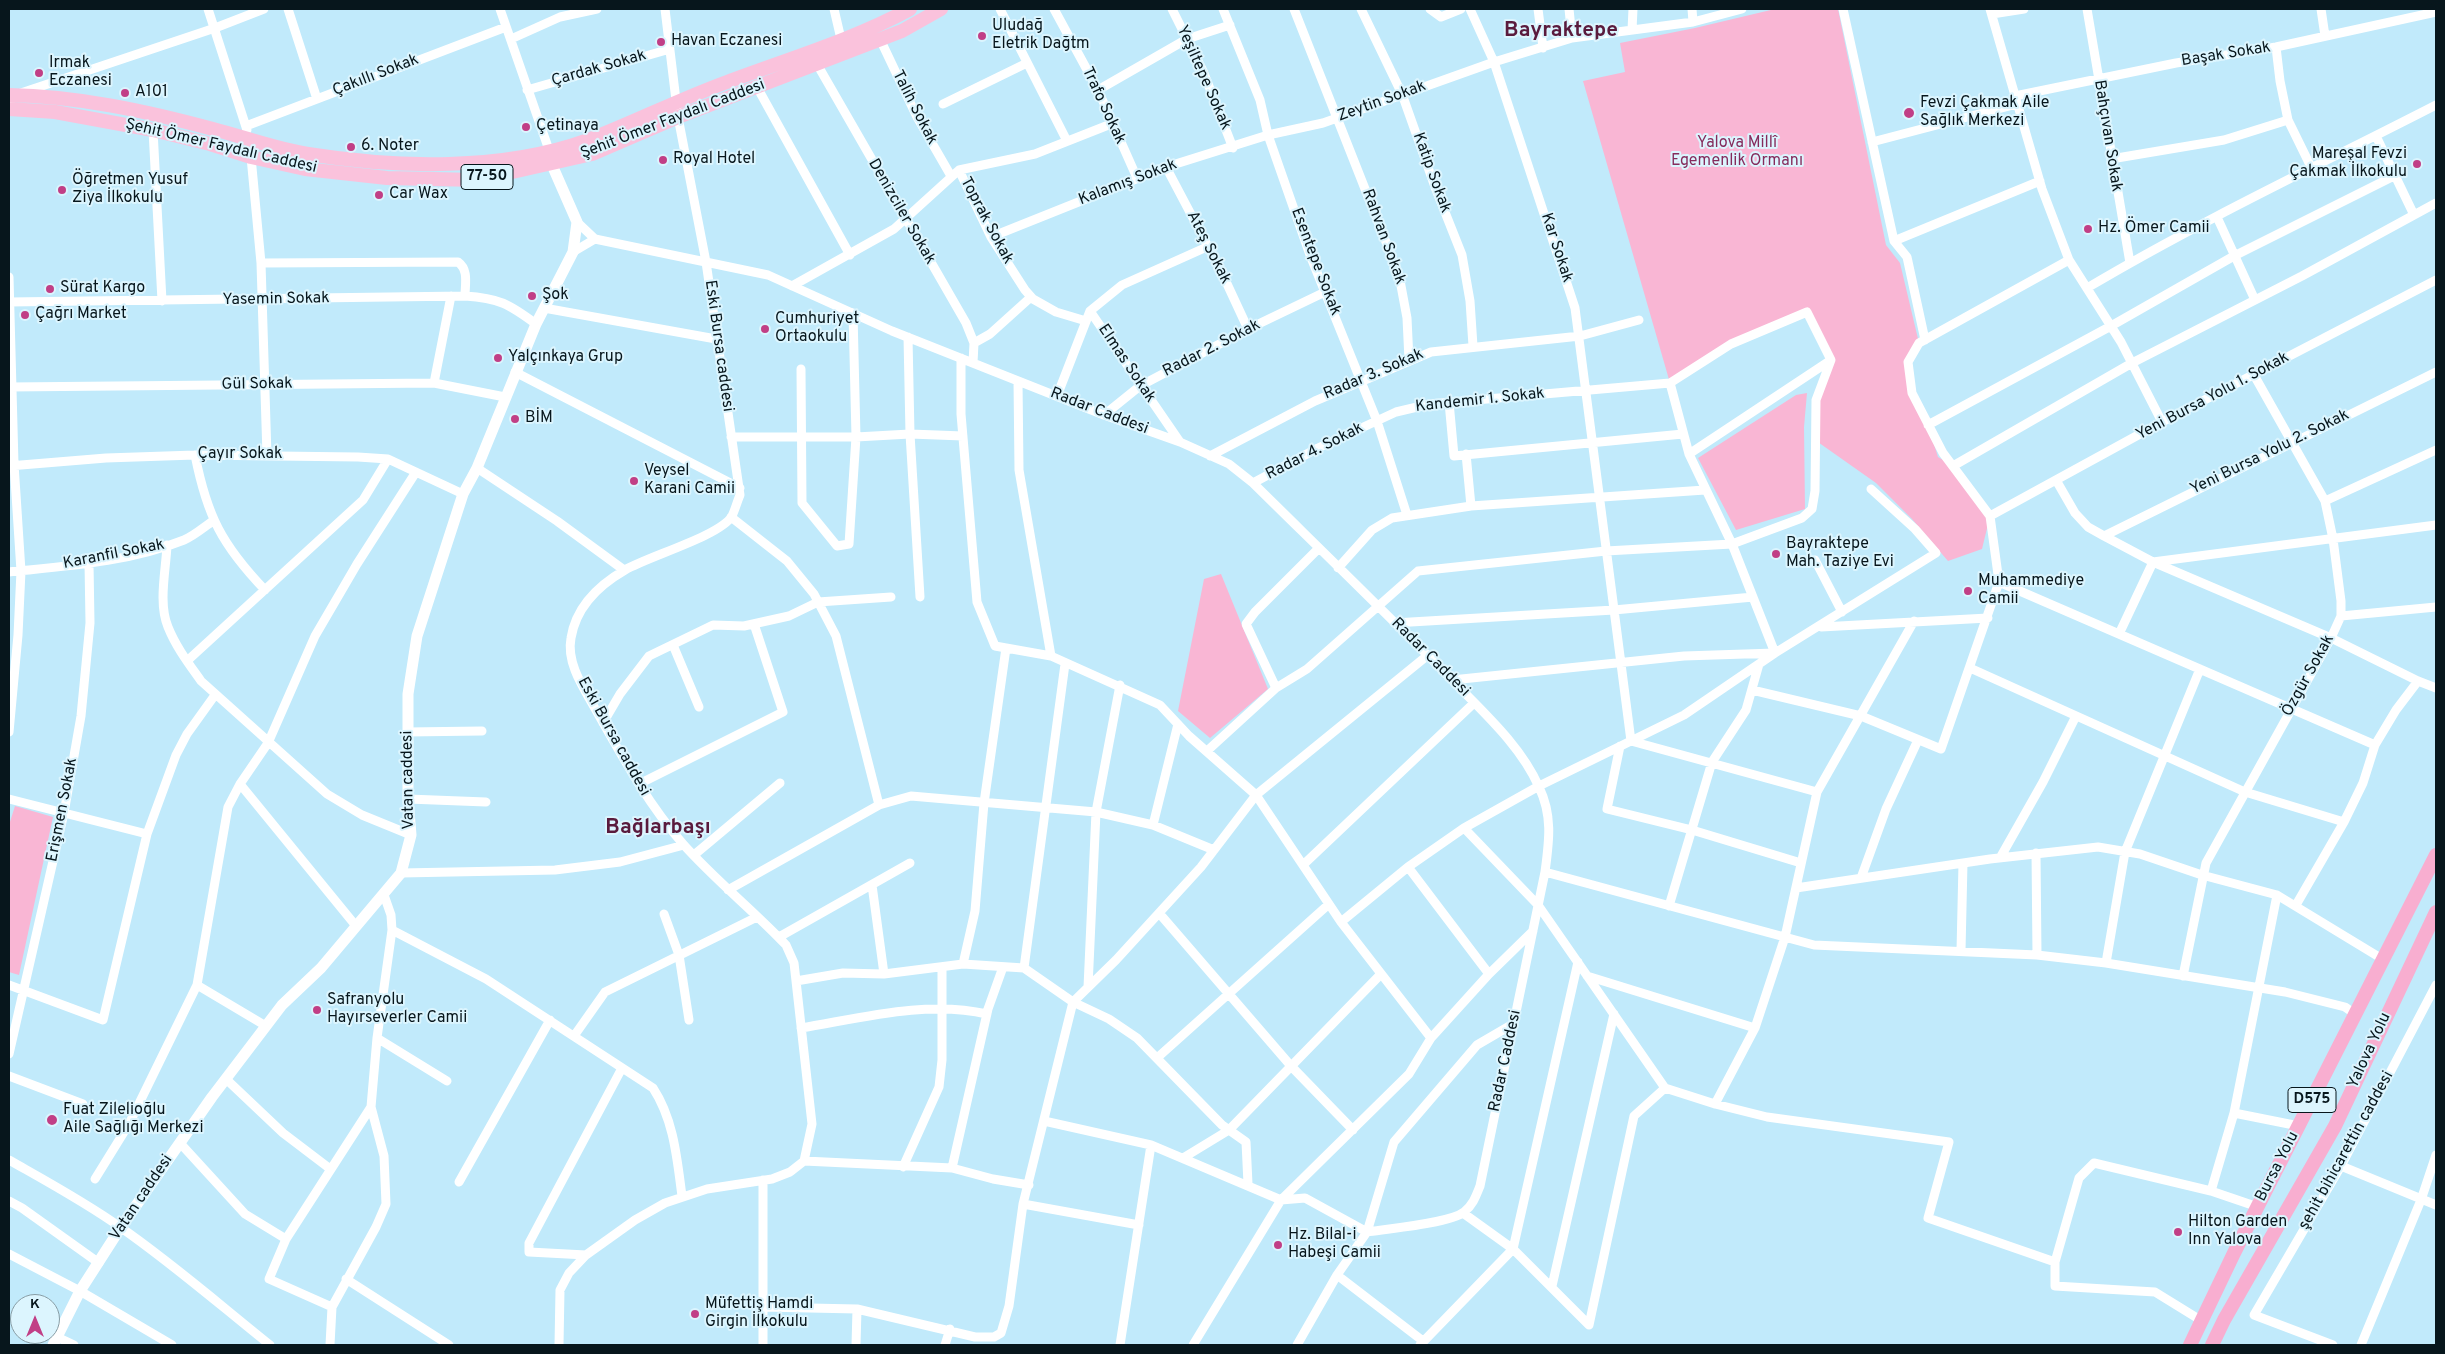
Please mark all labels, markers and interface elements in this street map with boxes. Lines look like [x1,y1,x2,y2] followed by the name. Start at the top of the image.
[992,17,1089,55] place label: Uludağ Eletrik Dağtm
[1504,19,1618,45] district label: Bayraktepe
[1171,23,1235,133] street label: Yeşiltepe Sokak
[976,30,988,42] marker: Uludağ Eletrik Dağtm
[671,32,782,52] place label: Havan Eczanesi
[655,36,667,48] marker: Havan Eczanesi
[2180,38,2272,72] street label: Başak Sokak
[549,46,649,92] street label: Çardak Sokak
[330,51,422,101] street label: Çakıllı Sokak
[49,54,112,92] place label: Irmak Eczanesi
[1077,64,1129,148] street label: Trafo Sokak
[33,67,45,79] marker: Irmak Eczanesi
[887,68,941,148] street label: Talih Sokak
[578,76,768,164] street label: Şehit Ömer Faydalı Caddesi
[1335,77,1429,127] street label: Zeytin Sokak
[2089,79,2125,193] street label: Bahçıvan Sokak
[135,83,168,103] place label: A101
[119,87,131,99] marker: A101
[1920,94,2049,132] place label: Fevzi Çakmak Aile Sağlık Merkezi
[1902,106,1916,120] marker: Fevzi Çakmak Aile Sağlık Merkezi
[123,116,319,178] street label: Şehit Ömer Faydalı Caddesi
[536,117,599,137] place label: Çetinaya
[520,121,532,133] marker: Çetinaya
[1408,130,1454,216] street label: Katip Sokak
[1671,134,1803,172] park label: Yalova Millî Egemenlik Ormanı
[361,137,419,157] place label: 6. Noter
[345,141,357,153] marker: 6. Noter
[2289,145,2407,183] place label: Mareşal Fevzi Çakmak İlkokulu
[673,150,755,170] place label: Royal Hotel
[657,154,669,166] marker: Royal Hotel
[1076,155,1180,211] street label: Kalamış Sokak
[863,156,939,268] street label: Denizciler Sokak
[2411,158,2423,170] marker: Mareşal Fevzi Çakmak İlkokulu
[461,164,513,190] road number: 77-50
[72,171,188,209] place label: Öğretmen Yusuf Ziya İlkokulu
[955,174,1017,268] street label: Toprak Sokak
[56,184,68,196] marker: Öğretmen Yusuf Ziya İlkokulu
[389,185,448,205] place label: Car Wax
[1357,187,1409,287] street label: Rahvan Sokak
[373,189,385,201] marker: Car Wax
[1286,205,1344,319] street label: Esentepe Sokak
[1181,208,1235,288] street label: Ateş Sokak
[1536,211,1576,285] street label: Kar Sokak
[2098,219,2210,239] place label: Hz. Ömer Camii
[2082,223,2094,235] marker: Hz. Ömer Camii
[60,279,145,299] place label: Sürat Kargo
[699,279,737,413] street label: Eski Bursa caddesi
[44,283,56,295] marker: Sürat Kargo
[542,286,569,306] place label: Şok
[222,289,330,311] street label: Yasemin Sokak
[526,290,538,302] marker: Şok
[35,305,127,325] place label: Çağrı Market
[19,309,31,321] marker: Çağrı Market
[775,310,859,348] place label: Cumhuriyet Ortaokulu
[1160,316,1264,382] street label: Radar 2. Sokak
[1093,321,1159,407] street label: Elmas Sokak
[759,323,771,335] marker: Cumhuriyet Ortaokulu
[1321,345,1427,405] street label: Radar 3. Sokak
[508,348,623,368] place label: Yalçınkaya Grup
[2133,348,2293,446] street label: Yeni Bursa Yolu 1. Sokak
[492,352,504,364] marker: Yalçınkaya Grup
[221,375,293,395] street label: Gül Sokak
[1047,384,1151,440] street label: Radar Caddesi
[1414,385,1546,417] street label: Kandemir 1. Sokak
[2187,406,2353,500] street label: Yeni Bursa Yolu 2. Sokak
[525,409,553,429] place label: BİM
[509,413,521,425] marker: BİM
[1263,419,1367,485] street label: Radar 4. Sokak
[198,445,282,465] street label: Çayır Sokak
[644,462,735,500] place label: Veysel Karani Camii
[628,475,640,487] marker: Veysel Karani Camii
[1786,535,1894,573] place label: Bayraktepe Mah. Taziye Evi
[62,536,166,574] street label: Karanfil Sokak
[1770,548,1782,560] marker: Bayraktepe Mah. Taziye Evi
[1978,572,2084,610] place label: Muhammediye Camii
[1962,585,1974,597] marker: Muhammediye Camii
[1387,615,1473,701] street label: Radar Caddesi
[2279,632,2339,720] street label: Özgür Sokak
[572,674,654,800] street label: Eski Bursa caddesi
[399,730,419,830] street label: Vatan caddesi
[43,756,83,864] street label: Erişmen Sokak
[605,816,711,842] district label: Bağlarbaşı
[327,991,467,1029] place label: Safranyolu Hayırseverler Camii
[311,1004,323,1016] marker: Safranyolu Hayırseverler Camii
[1486,1008,1526,1114] street label: Radar Caddesi
[2344,1010,2396,1092] street label: Yalova Yolu
[2295,1068,2399,1234] street label: şehit bihicarettin caddesi
[2288,1088,2336,1112] road number: D575
[63,1101,203,1139] place label: Fuat Zilelioğlu Aile Sağlığı Merkezi
[45,1113,59,1127] marker: Fuat Zilelioğlu Aile Sağlığı Merkezi
[2252,1129,2304,1205] street label: Bursa Yolu
[106,1151,178,1245] street label: Vatan caddesi
[2188,1213,2287,1251] place label: Hilton Garden Inn Yalova
[1288,1226,1381,1264] place label: Hz. Bilal-i Habeşi Camii
[2172,1226,2184,1238] marker: Hilton Garden Inn Yalova
[1272,1239,1284,1251] marker: Hz. Bilal-i Habeşi Camii
[10,1294,60,1344] north arrow
[705,1295,813,1333] place label: Müfettiş Hamdi Girgin İlkokulu
[30,1296,40,1313] text: K
[689,1308,701,1320] marker: Müfettiş Hamdi Girgin İlkokulu

